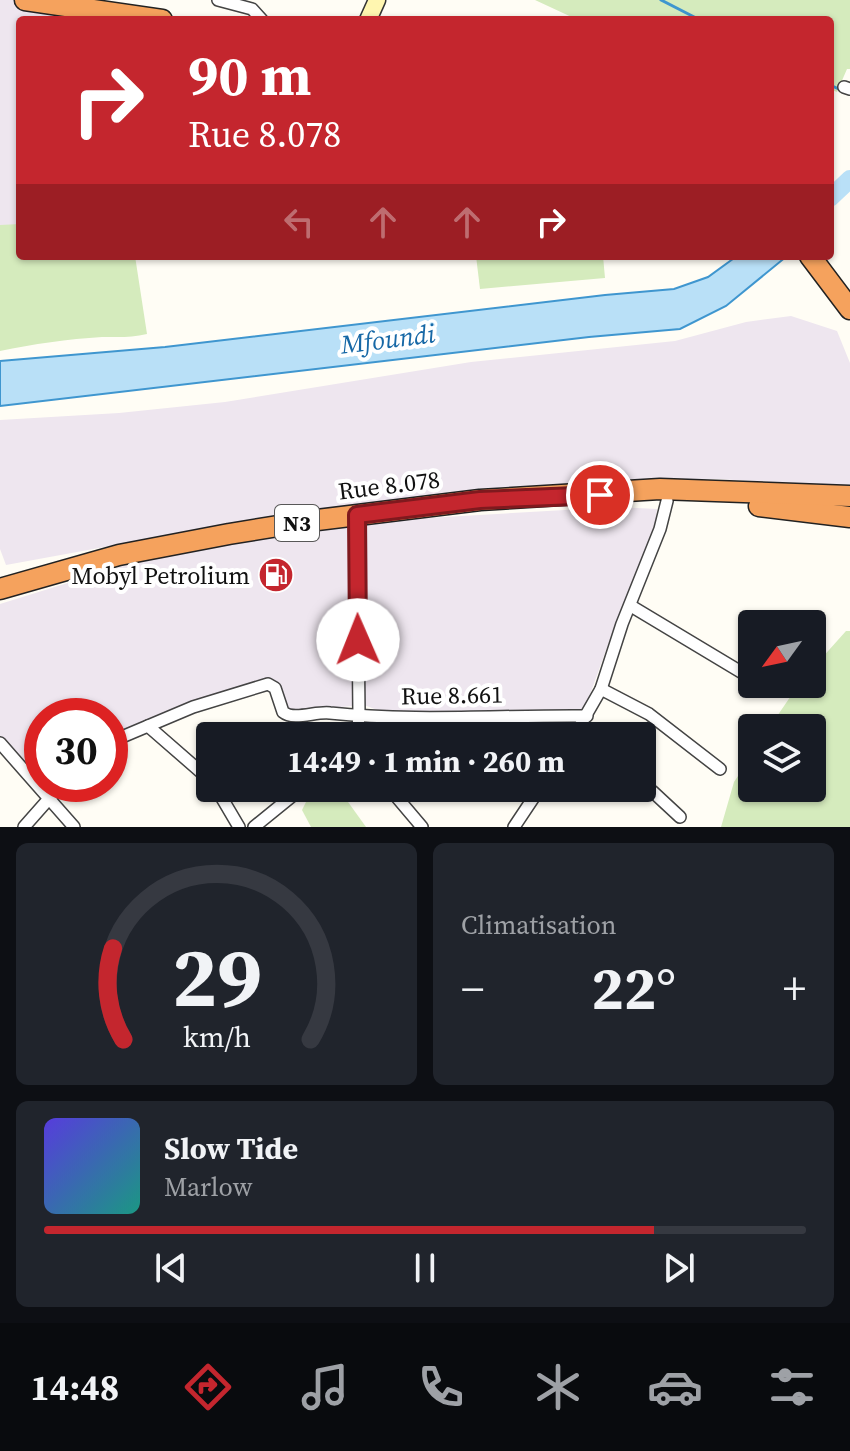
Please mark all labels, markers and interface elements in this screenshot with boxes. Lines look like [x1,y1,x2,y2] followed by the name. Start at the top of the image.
[188,37,311,114] text: 90 m
[56,48,160,152] icon: right
[188,110,341,159] text: Rue 8.078
[277,200,321,244] icon: left
[361,200,405,244] icon: ahead
[445,200,489,244] icon: ahead
[529,200,573,244] icon: right
[338,315,437,363] water label: Mfoundi
[566,461,634,529] pin
[336,462,442,508] street label: Rue 8.078
[578,473,622,517] icon: arrive
[275,505,319,541] road number: N3
[257,556,295,594] fuel station icon: Mobyl Petrolium
[71,559,250,592] place label: Mobyl Petrolium
[316,598,400,682] position arrow
[738,610,826,698] north arrow
[738,610,826,802] map controls
[401,678,503,712] street label: Rue 8.661
[24,698,128,802] speed limit sign: 30
[738,714,826,802] button: layers
[287,741,565,782] text: 14:49 · 1 min · 260 m
[461,907,617,943] text: Climatisation
[171,920,262,1034] text: 29
[591,947,676,1029] text: 22°
[461,958,484,1019] text: −
[783,958,806,1019] text: +
[182,1017,251,1057] text: km/h
[164,1128,298,1169] text: Slow Tide
[164,1169,253,1205] text: Marlow
[149,1246,193,1290] icon: previous
[403,1246,447,1290] icon: pause
[657,1246,701,1290] icon: next
[180,1359,236,1415] icon: directions
[297,1359,353,1415] icon: music
[413,1359,469,1415] icon: phone
[530,1359,586,1415] icon: climate
[647,1359,703,1415] icon: car
[764,1359,820,1415] icon: filters
[30,1363,119,1412] text: 14:48

